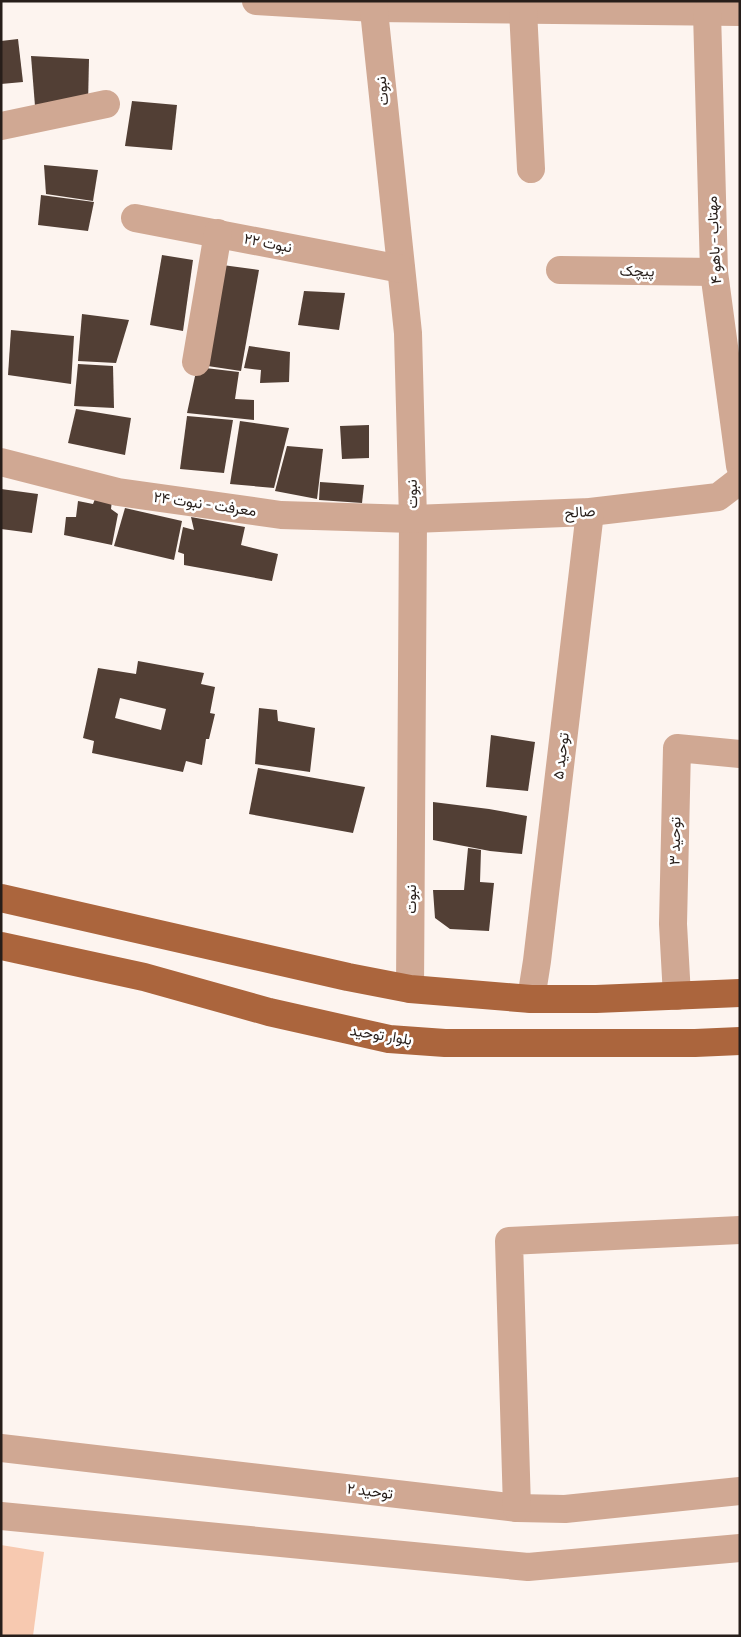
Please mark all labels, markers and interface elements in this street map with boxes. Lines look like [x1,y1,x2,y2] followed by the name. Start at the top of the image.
[372,75,392,107] street label: نبوت
[703,195,725,285] street label: مهتاب - باهو ۴
[242,230,294,256] street label: نبوت ۲۲
[619,262,655,281] street label: پیچک
[403,479,421,509] street label: نبوت
[152,488,258,520] street label: معرفت - نبوت ۲۴
[564,502,596,524] street label: صالح
[549,731,573,781] street label: توحید ۵
[666,816,684,865] street label: توحید ۳
[402,884,420,914] street label: نبوت
[349,1021,413,1049] street label: بلوار توحید
[346,1479,394,1503] street label: توحید ۲

